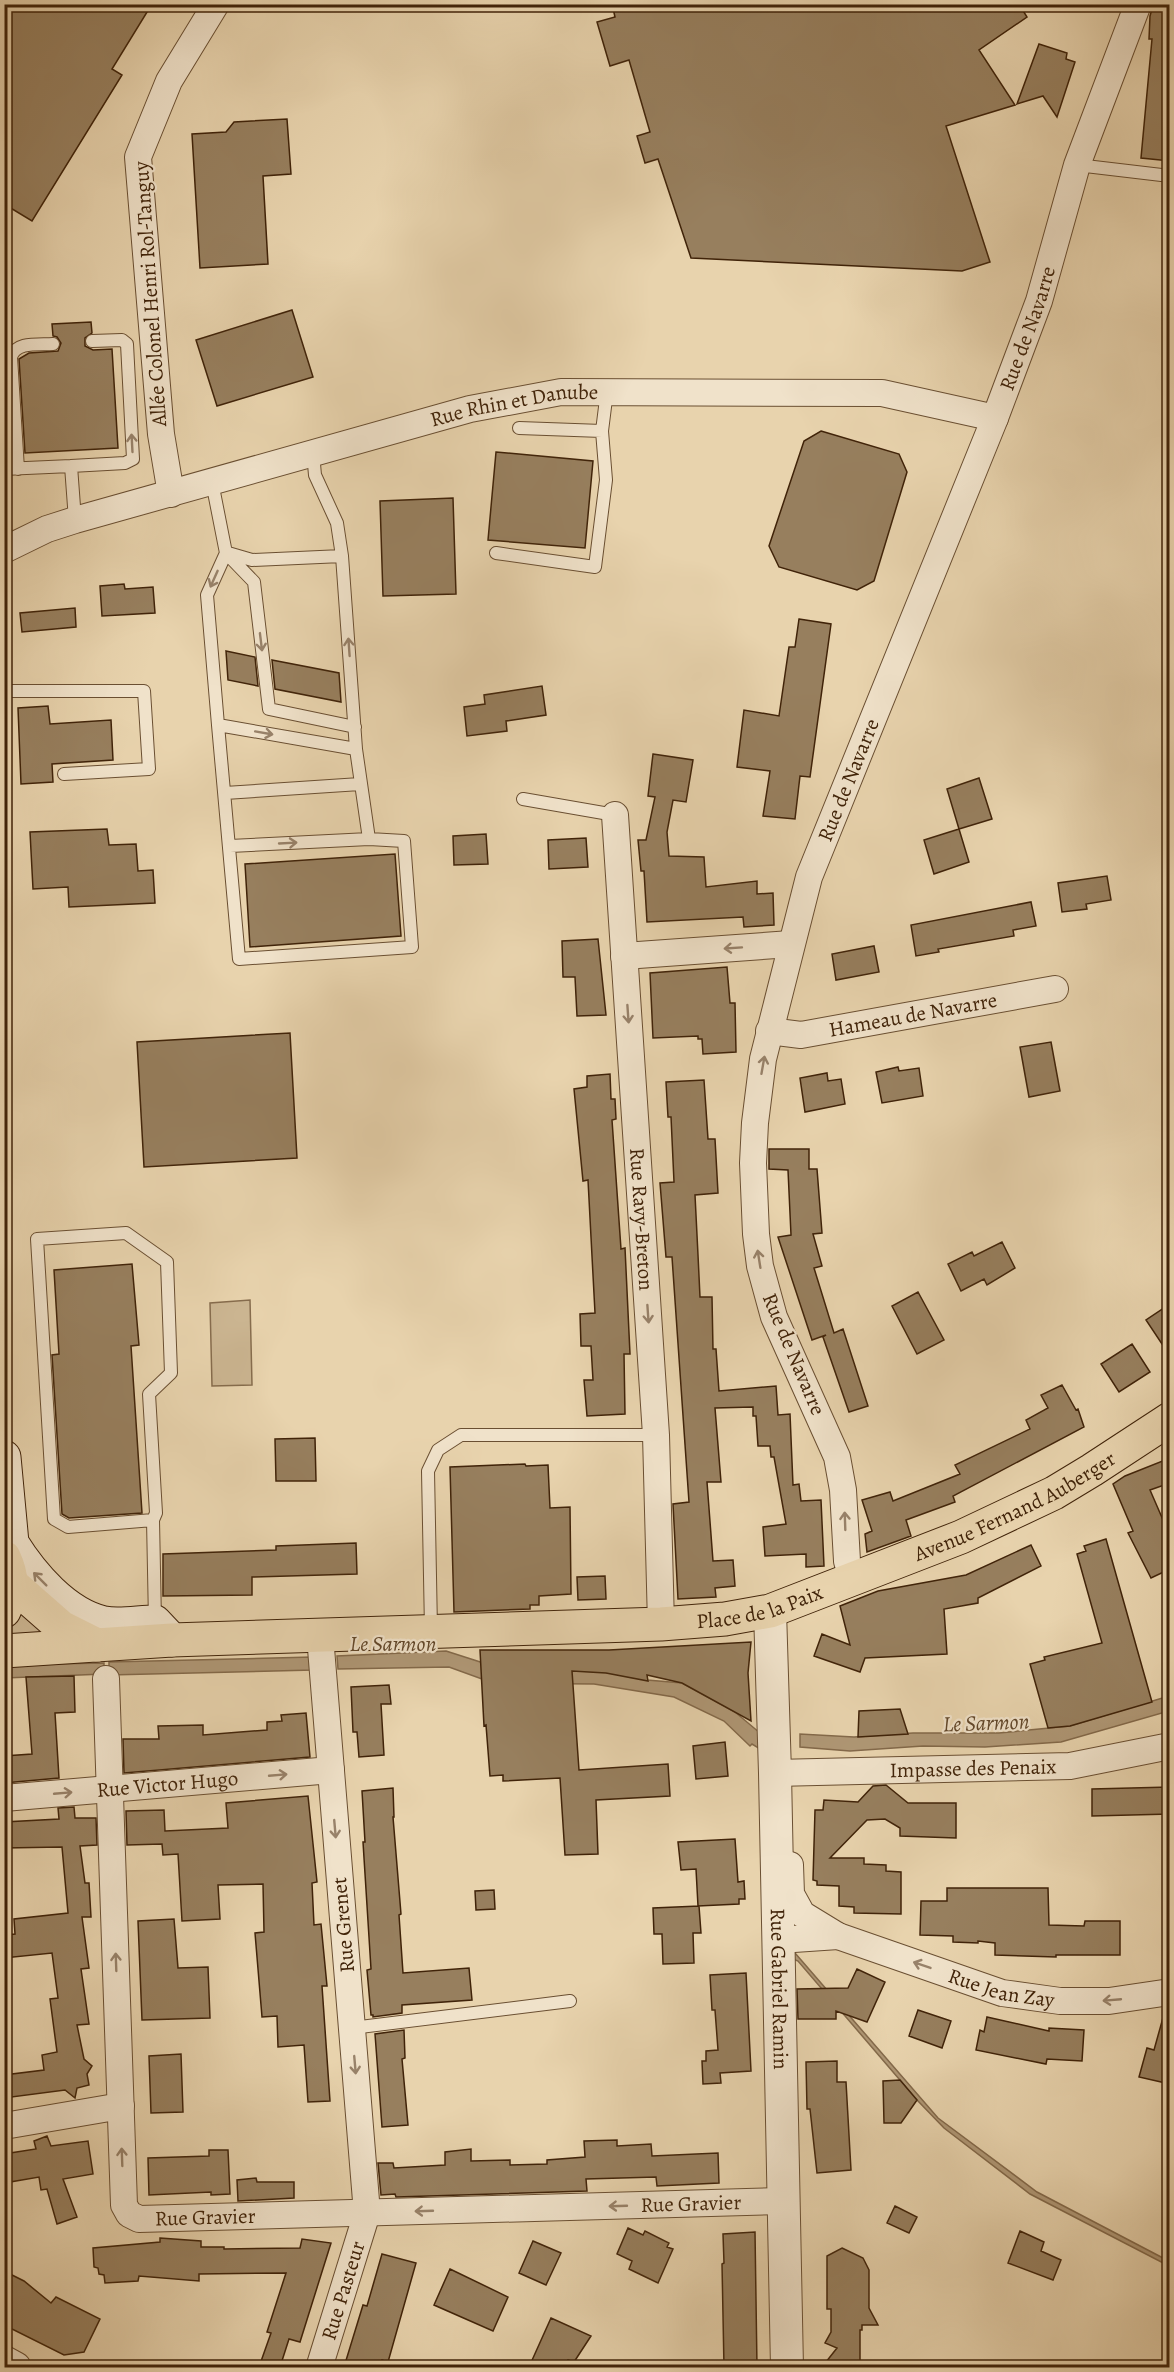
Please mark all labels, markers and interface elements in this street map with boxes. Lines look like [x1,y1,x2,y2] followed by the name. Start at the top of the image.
[127,160,173,429] street label: Allée Colonel Henri Rol-Tanguy
[993,263,1062,395] street label: Rue de Navarre
[427,377,598,434] street label: Rue Rhin et Danube
[127,433,138,453] one-way arrow
[208,569,220,587] one-way arrow
[255,632,266,651] one-way arrow
[343,637,354,657] one-way arrow
[811,714,886,846] street label: Rue de Navarre
[254,728,274,739] one-way arrow
[278,837,298,848] one-way arrow
[724,943,743,954] one-way arrow
[827,986,999,1044] street label: Hameau de Navarre
[623,1004,634,1024] one-way arrow
[757,1055,768,1075] one-way arrow
[623,1147,660,1291] street label: Rue Ravy-Breton
[754,1249,765,1269] one-way arrow
[756,1289,832,1419] street label: Rue de Navarre
[643,1303,654,1323] one-way arrow
[909,1444,1121,1568] street label: Avenue Fernand Auberger
[840,1512,851,1532] one-way arrow
[33,1572,48,1586] one-way arrow
[695,1578,827,1635] street label: Place de la Paix
[350,1629,436,1659] water label: Le Sarmon
[942,1706,1030,1740] water label: Le Sarmon
[889,1752,1057,1784] street label: Impasse des Penaix
[96,1764,239,1804] street label: Rue Victor Hugo
[268,1769,287,1780] one-way arrow
[52,1787,72,1798] one-way arrow
[330,1818,341,1838] one-way arrow
[325,1876,361,1974] street label: Rue Grenet
[764,1908,795,2070] street label: Rue Gabriel Ramin
[110,1953,122,1973] one-way arrow
[913,1959,932,1970] one-way arrow
[944,1961,1057,2014] street label: Rue Jean Zay
[1102,1995,1122,2006] one-way arrow
[350,2054,361,2074] one-way arrow
[117,2148,128,2168] one-way arrow
[640,2188,742,2219] street label: Rue Gravier
[609,2200,629,2211] one-way arrow
[154,2202,256,2233] street label: Rue Gravier
[414,2206,434,2217] one-way arrow
[314,2238,371,2344] street label: Rue Pasteur

